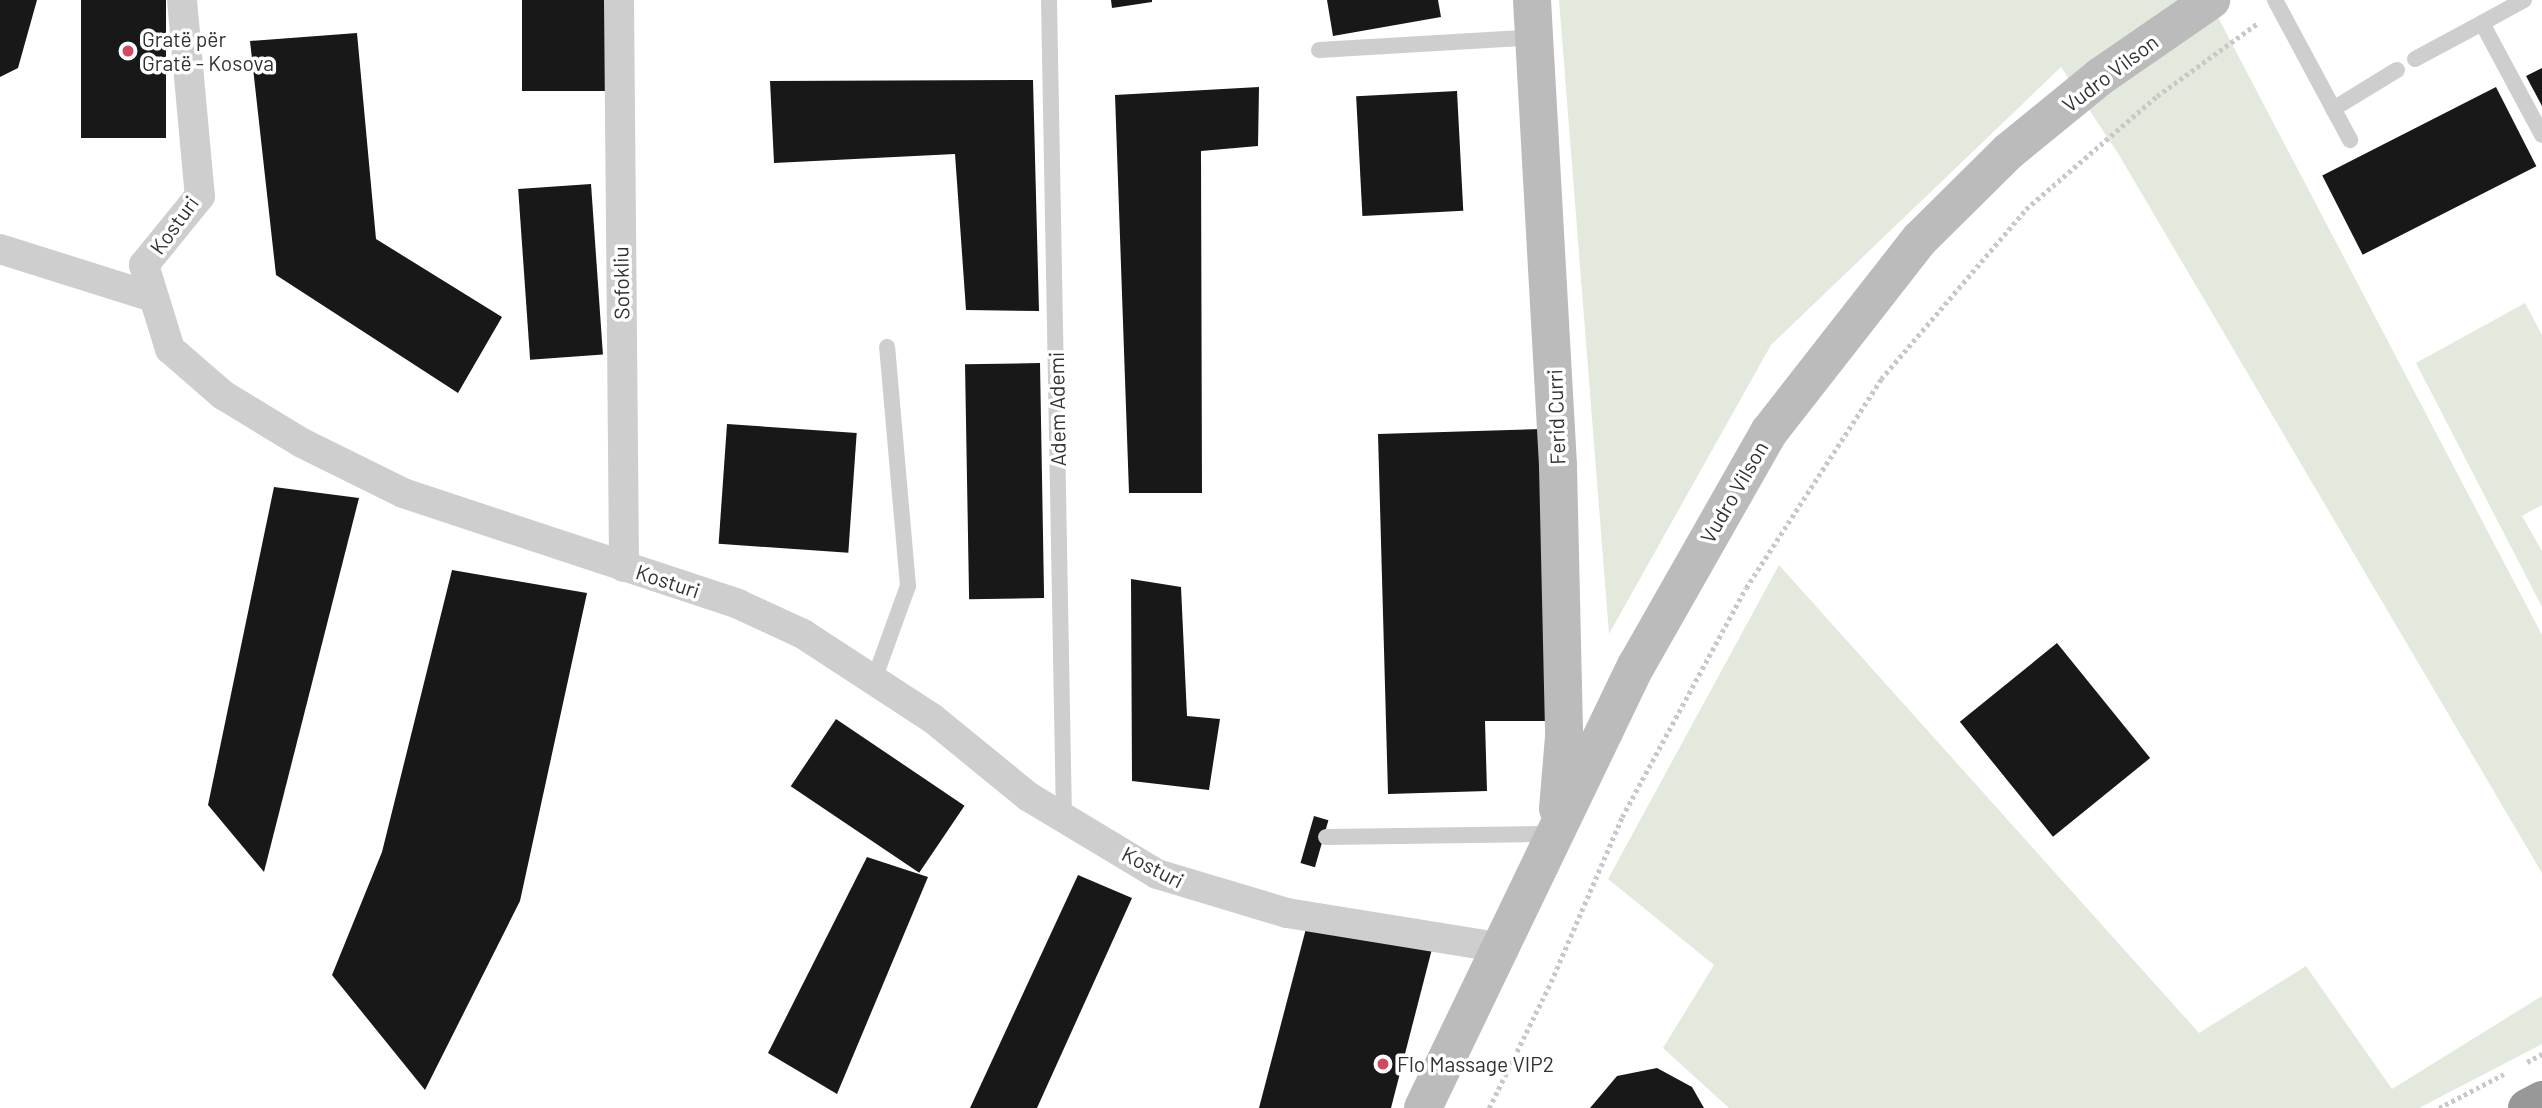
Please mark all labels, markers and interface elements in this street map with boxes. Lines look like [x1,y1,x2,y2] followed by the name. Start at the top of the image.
[142,26,274,76] place label: Gratë për Gratë - Kosova
[2057,29,2163,117] street label: Vudro Vilson
[120,43,136,59] marker: Gratë për Gratë - Kosova
[144,191,204,259] street label: Kosturi
[608,246,634,320] street label: Sofokliu
[1043,352,1071,466] street label: Adem Ademi
[1542,369,1570,465] street label: Ferid Curri
[1695,437,1773,547] street label: Vudro Vilson
[633,559,703,603] street label: Kosturi
[1118,841,1188,893] street label: Kosturi
[1397,1051,1554,1077] place label: Flo Massage VIP2
[1375,1056,1391,1072] marker: Flo Massage VIP2

